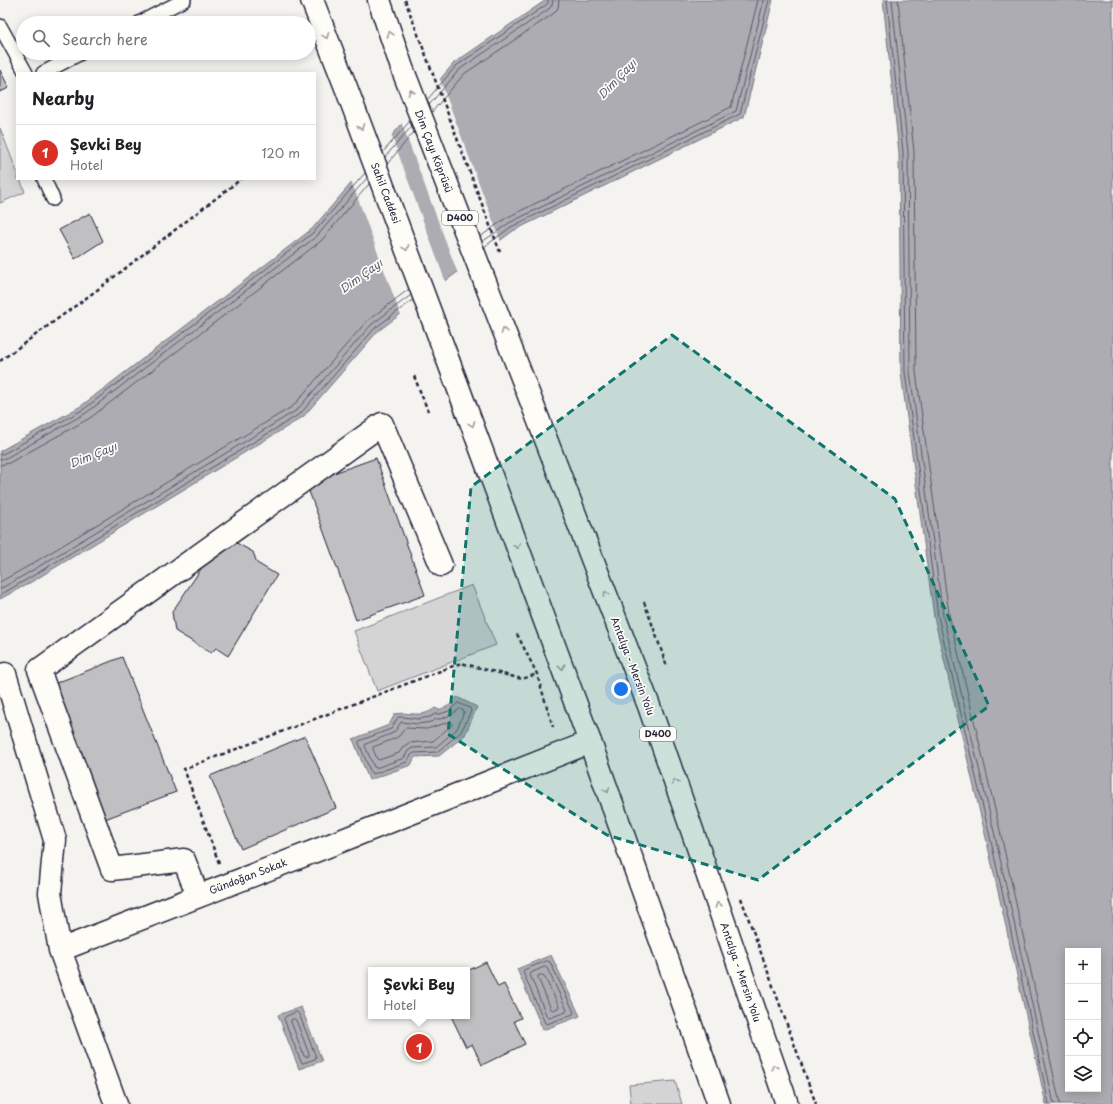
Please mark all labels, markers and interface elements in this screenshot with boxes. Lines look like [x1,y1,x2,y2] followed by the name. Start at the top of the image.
[16,16,316,60] search box
[30,27,52,49] icon: search
[62,27,148,50] text: Search here
[387,31,395,38] one-way arrow
[321,32,329,40] one-way arrow
[593,54,641,102] water label: Dim Çayı
[32,85,94,111] text: Nearby
[408,89,416,96] one-way arrow
[411,107,457,195] street label: Dim Çayı Köprüsü
[356,123,364,130] one-way arrow
[70,132,142,155] text: Şevki Bey
[42,143,48,162] text: 1
[261,143,300,162] text: 120 m
[70,155,103,174] text: Hotel
[368,160,405,226] street label: Sahil Caddesi
[442,211,478,225] road number: D400
[402,245,410,252] one-way arrow
[336,254,387,297] water label: Dim Çayı
[501,327,509,334] one-way arrow
[467,420,476,427] one-way arrow
[67,437,120,472] water label: Dim Çayı
[512,542,521,549] one-way arrow
[602,591,610,598] one-way arrow
[608,614,659,717] street label: Antalya - Mersin Yolu
[557,664,566,671] one-way arrow
[611,679,631,699] your location
[640,727,676,741] road number: D400
[671,779,680,786] one-way arrow
[602,786,610,793] one-way arrow
[207,854,289,897] street label: Gündoğan Sokak
[714,901,723,908] one-way arrow
[717,920,766,1024] street label: Antalya - Mersin Yolu
[1065,948,1101,1092] map controls
[1065,948,1101,984] button: +
[368,967,470,1019] popup
[383,972,455,995] text: Şevki Bey
[1065,984,1101,1020] button: −
[383,995,416,1014] text: Hotel
[1065,1020,1101,1056] button: locate
[406,1032,432,1062] pin: 1
[1065,1056,1101,1092] button: layers
[771,1064,779,1071] one-way arrow

